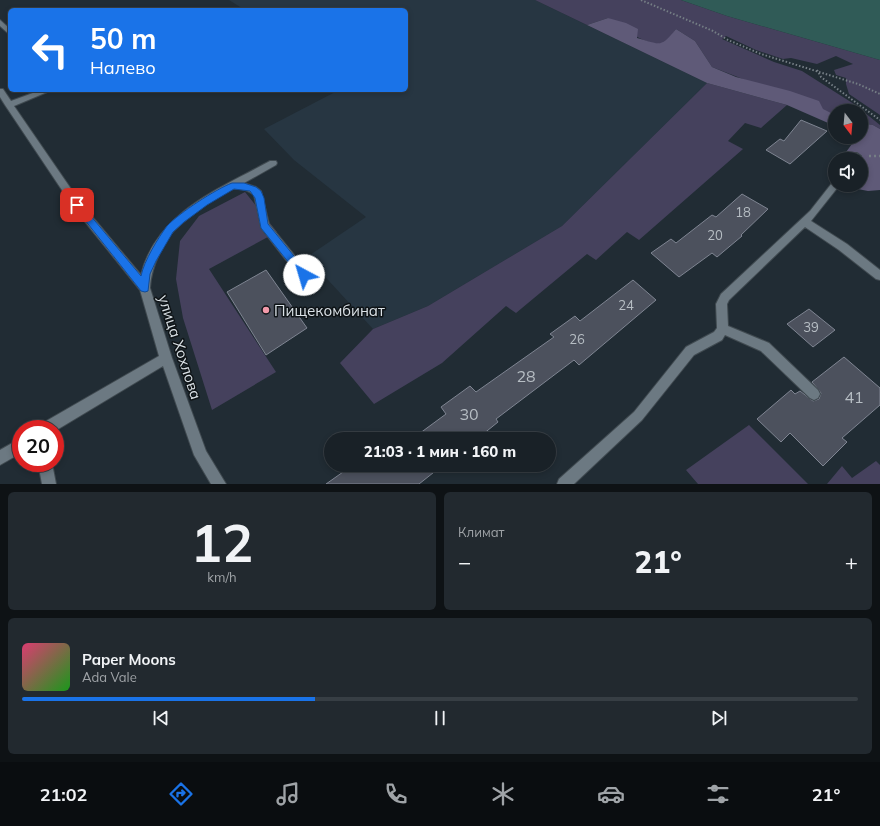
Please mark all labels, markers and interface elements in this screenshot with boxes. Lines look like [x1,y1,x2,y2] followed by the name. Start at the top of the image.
[90,21,156,56] text: 50 m
[24,24,76,76] icon: left
[90,56,156,79] text: Налево
[828,104,868,144] north arrow
[828,104,868,192] map controls
[828,152,868,192] button: sound
[60,188,94,222] pin
[66,194,88,216] icon: arrive
[735,204,751,220] house number: 18
[707,227,723,243] house number: 20
[283,254,325,296] position arrow
[154,292,206,402] street label: улица Хохлова
[618,297,634,313] house number: 24
[274,301,385,320] place label: Пищекомбинат
[261,305,271,315] marker: Пищекомбинат
[803,319,819,335] house number: 39
[569,331,585,347] house number: 26
[516,366,536,386] house number: 28
[844,387,864,407] house number: 41
[459,404,479,424] house number: 30
[12,420,64,472] speed limit sign: 20
[364,442,516,461] text: 21:03 · 1 мин · 160 m
[191,510,253,575] text: 12
[458,524,505,540] text: Климат
[634,543,682,581] text: 21°
[458,548,471,576] text: −
[845,548,858,576] text: +
[207,569,237,585] text: km/h
[82,650,176,669] text: Paper Moons
[82,669,137,685] text: Ada Vale
[150,707,172,729] icon: previous
[429,707,451,729] icon: pause
[708,707,730,729] icon: next
[167,780,195,808] icon: directions
[274,780,302,808] icon: music
[382,780,410,808] icon: phone
[489,780,517,808] icon: climate
[597,780,625,808] icon: car
[704,780,732,808] icon: filters
[40,783,87,806] text: 21:02
[812,783,840,806] text: 21°

